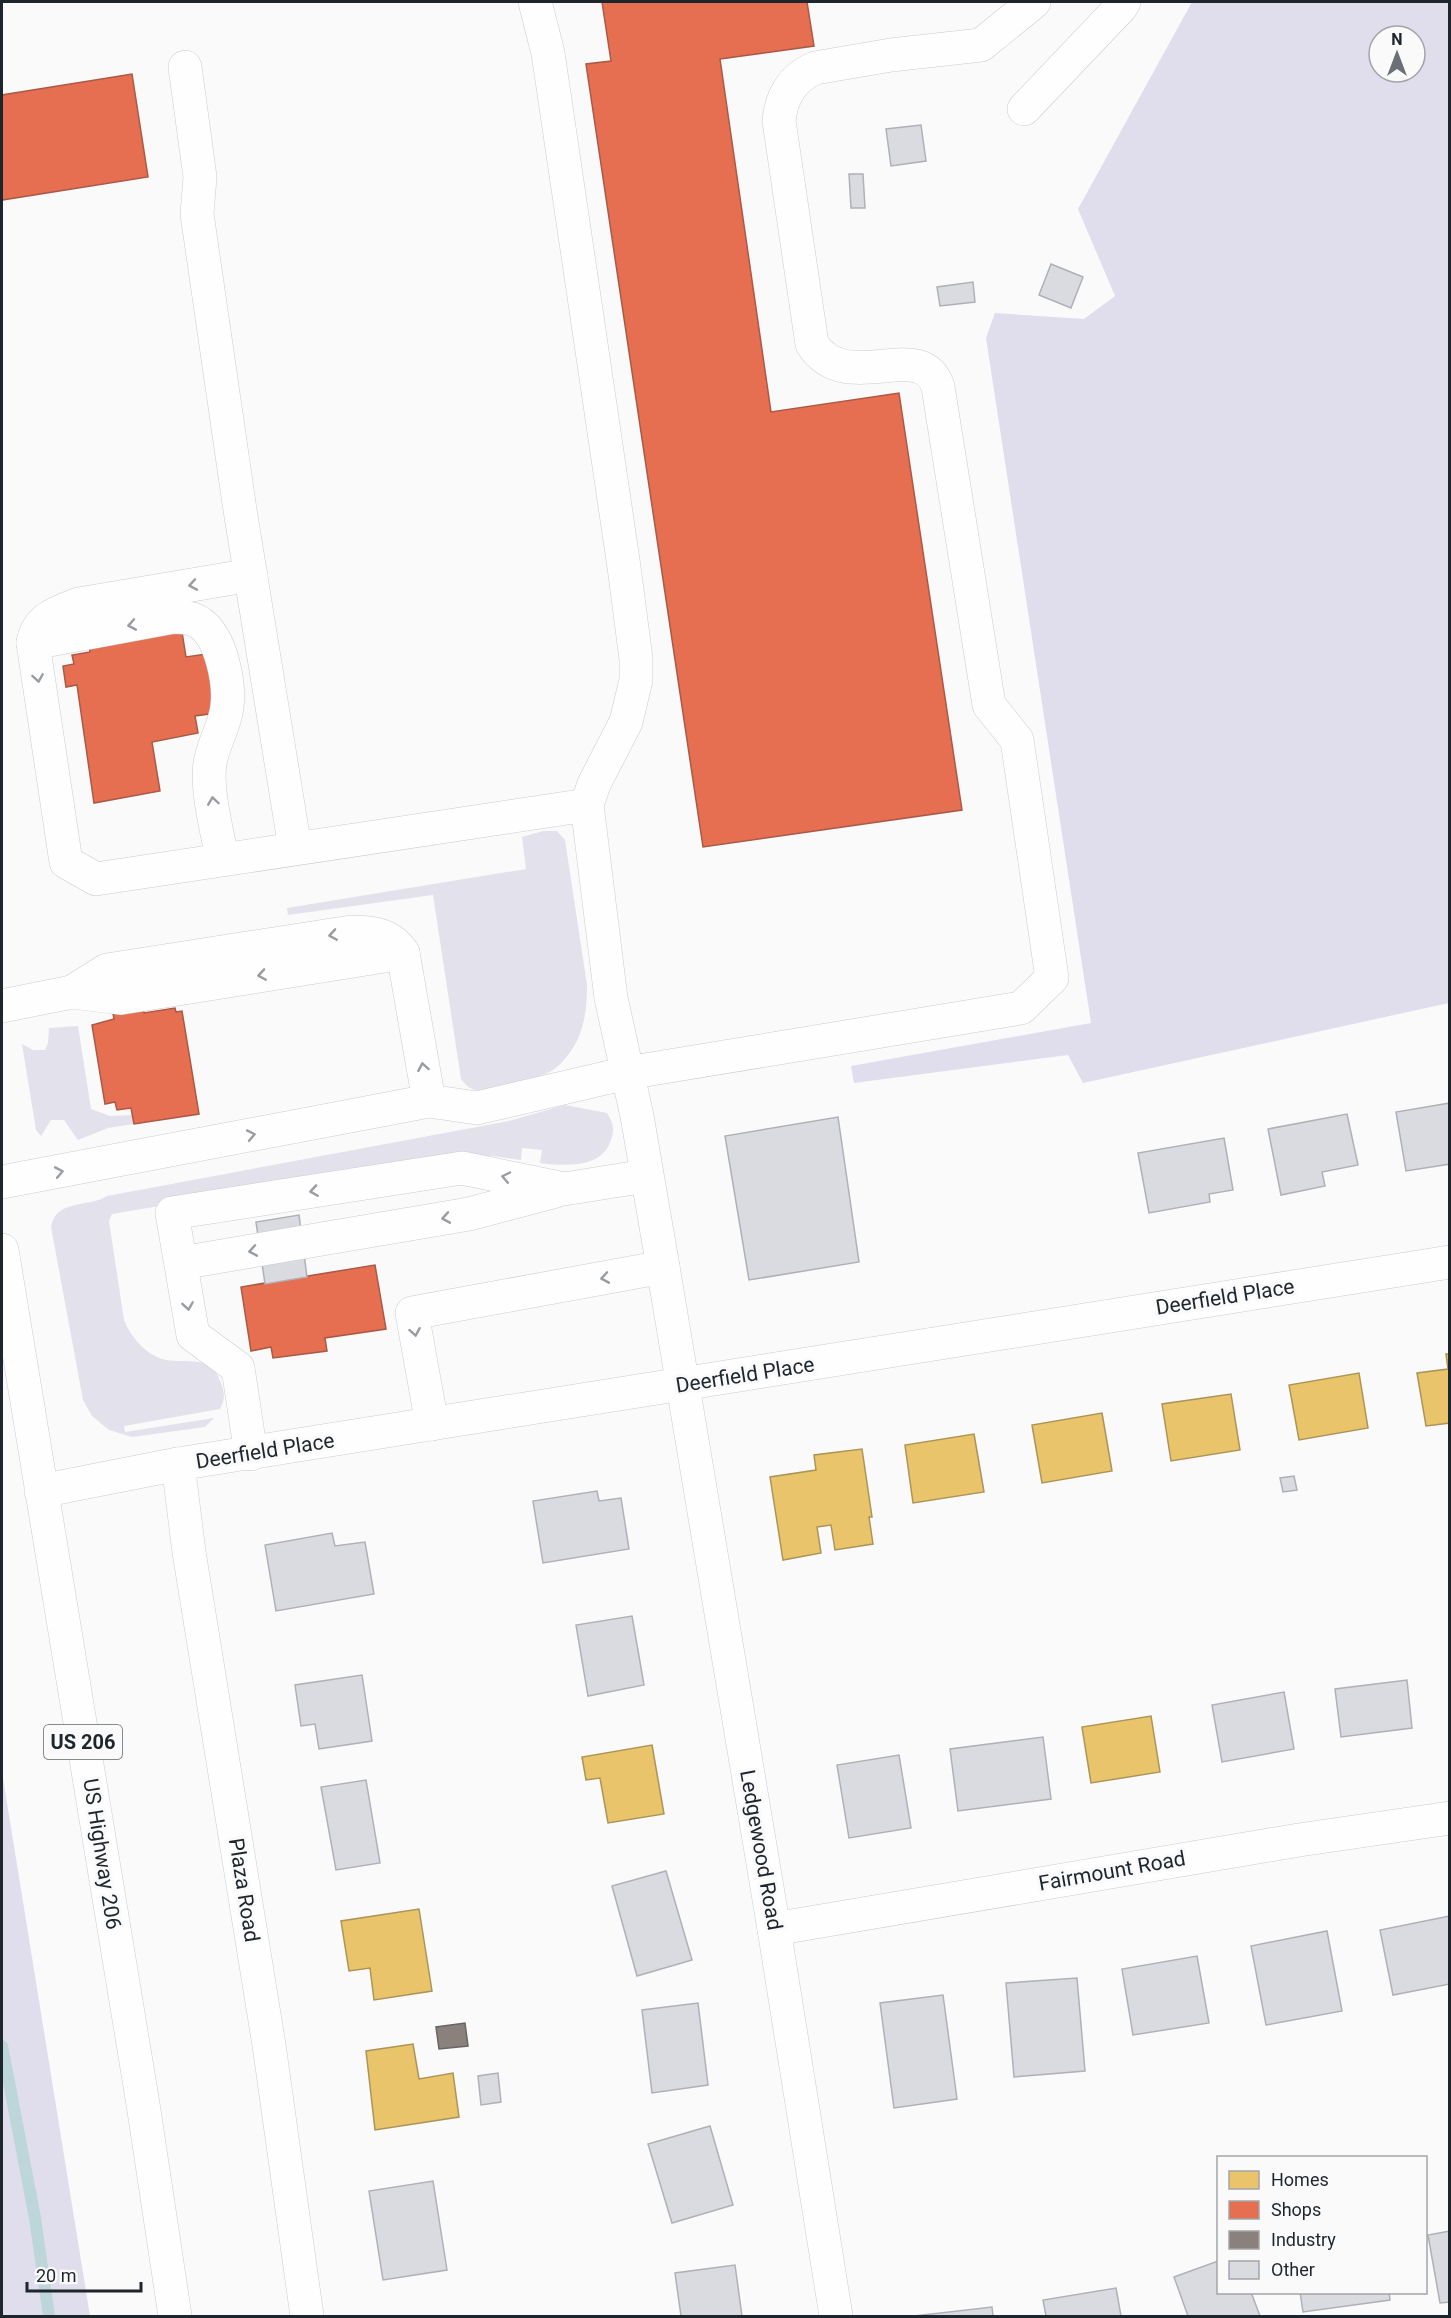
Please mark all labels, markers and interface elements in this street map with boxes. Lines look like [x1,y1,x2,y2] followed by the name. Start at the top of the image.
[1367,24,1427,84] north arrow
[1391,30,1403,49] text: N
[188,578,198,591] one-way arrow
[128,618,138,631] one-way arrow
[32,674,44,683] one-way arrow
[207,796,219,805] one-way arrow
[328,928,337,940] one-way arrow
[257,968,267,980] one-way arrow
[417,1063,430,1073] one-way arrow
[245,1129,255,1142] one-way arrow
[54,1166,64,1178] one-way arrow
[501,1171,511,1184] one-way arrow
[309,1184,319,1197] one-way arrow
[441,1211,451,1224] one-way arrow
[249,1244,258,1256] one-way arrow
[601,1271,611,1284] one-way arrow
[1154,1274,1296,1320] street label: Deerfield Place
[181,1300,194,1310] one-way arrow
[408,1326,421,1336] one-way arrow
[674,1352,816,1398] street label: Deerfield Place
[194,1428,336,1474] street label: Deerfield Place
[44,1725,122,1759] road number: US 206
[735,1768,787,1932] street label: Ledgewood Road
[78,1777,126,1931] street label: US Highway 206
[224,1836,264,1944] street label: Plaza Road
[1037,1846,1187,1896] street label: Fairmount Road
[1217,2156,1427,2294] legend
[1271,2169,1329,2190] text: Homes
[1271,2199,1321,2220] text: Shops
[1271,2229,1336,2250] text: Industry
[27,2255,141,2293] scale bar
[1271,2259,1315,2280] text: Other
[36,2265,76,2286] text: 20 m

